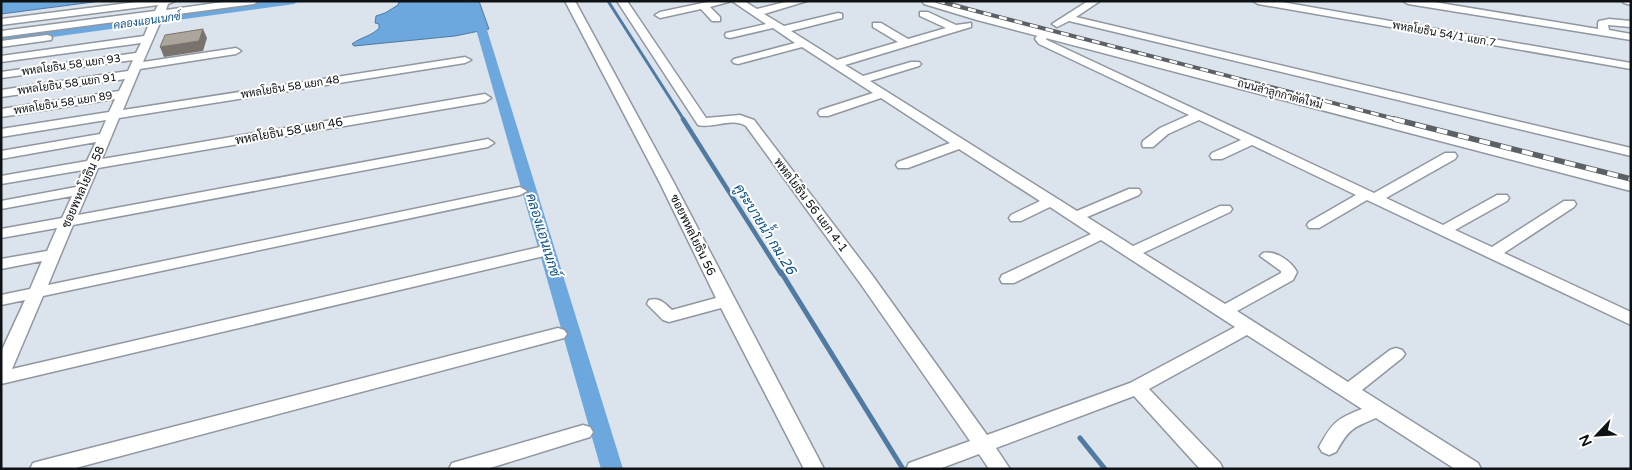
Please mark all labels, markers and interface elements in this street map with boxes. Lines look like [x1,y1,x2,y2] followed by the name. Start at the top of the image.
[112,8,183,32] water label: คลองแอนเนกซ์
[1391,17,1497,50] street label: พหลโยธิน 54/1 แยก 7
[20,50,121,78] street label: พหลโยธิน 58 แยก 93
[16,69,117,97] street label: พหลโยธิน 58 แยก 91
[239,71,340,101] street label: พหลโยธิน 58 แยก 48
[1236,74,1325,113] street label: ถนนลำลูกกาตัดใหม่
[12,87,113,117] street label: พหลโยธิน 58 แยก 89
[234,114,344,147] street label: พหลโยธิน 58 แยก 46
[58,143,107,230] street label: ซอยพหลโยธิน 58
[771,155,852,255] street label: พหลโยธิน 56 แยก 4-1
[729,178,804,279] water label: คูระบายน้ำ กม.26
[522,191,565,281] water label: คลองแอนเนกซ์
[667,192,720,278] street label: ซอยพหลโยธิน 56
[1572,410,1622,460] north arrow
[1576,432,1596,449] text: N

